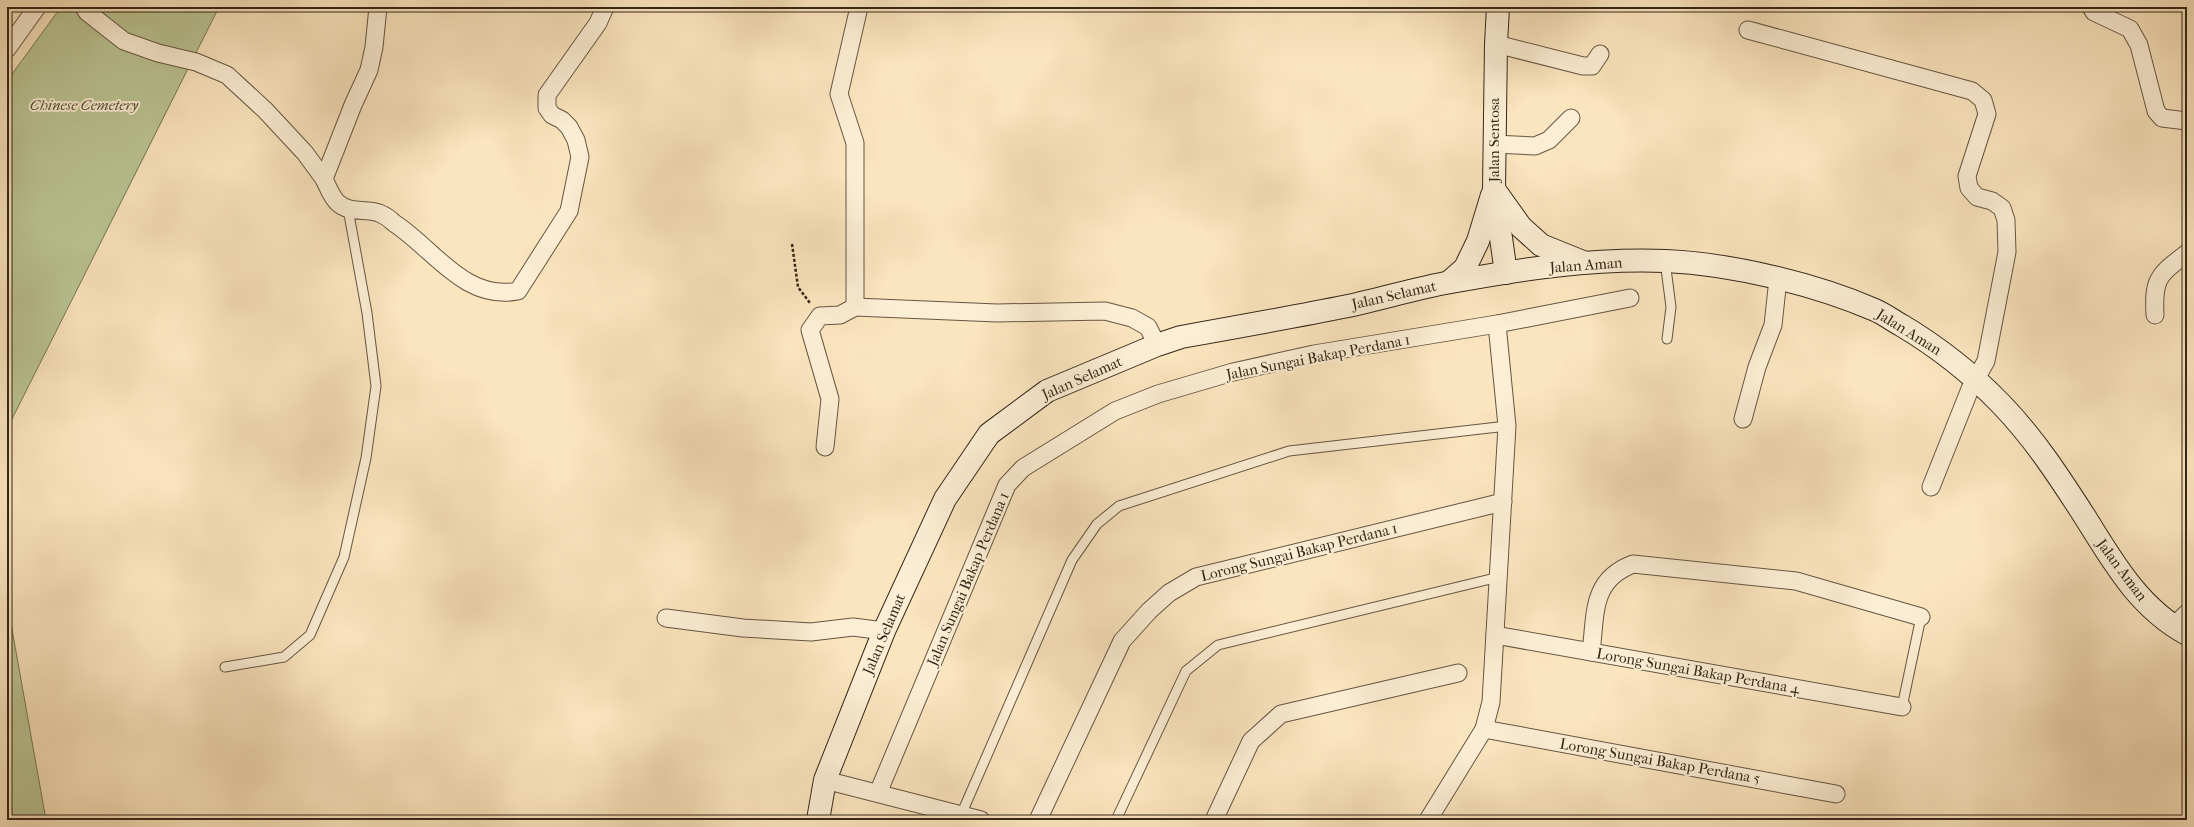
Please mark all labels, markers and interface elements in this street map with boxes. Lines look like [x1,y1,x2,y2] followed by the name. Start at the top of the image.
[30,96,139,114] park label: Chinese Cemetery
[1485,97,1503,183] street label: Jalan Sentosa
[1548,253,1623,277] street label: Jalan Aman
[1349,276,1439,314] street label: Jalan Selamat
[1872,304,1945,359] street label: Jalan Aman
[1223,330,1412,384] street label: Jalan Sungai Bakap Perdana 1
[1038,352,1126,404] street label: Jalan Selamat
[923,489,1013,670] street label: Jalan Sungai Bakap Perdana 1
[1199,519,1399,585] street label: Lorong Sungai Bakap Perdana 1
[2092,535,2151,605] street label: Jalan Aman
[858,590,909,678] street label: Jalan Selamat
[1595,644,1802,698] street label: Lorong Sungai Bakap Perdana 4
[1558,734,1762,788] street label: Lorong Sungai Bakap Perdana 5

